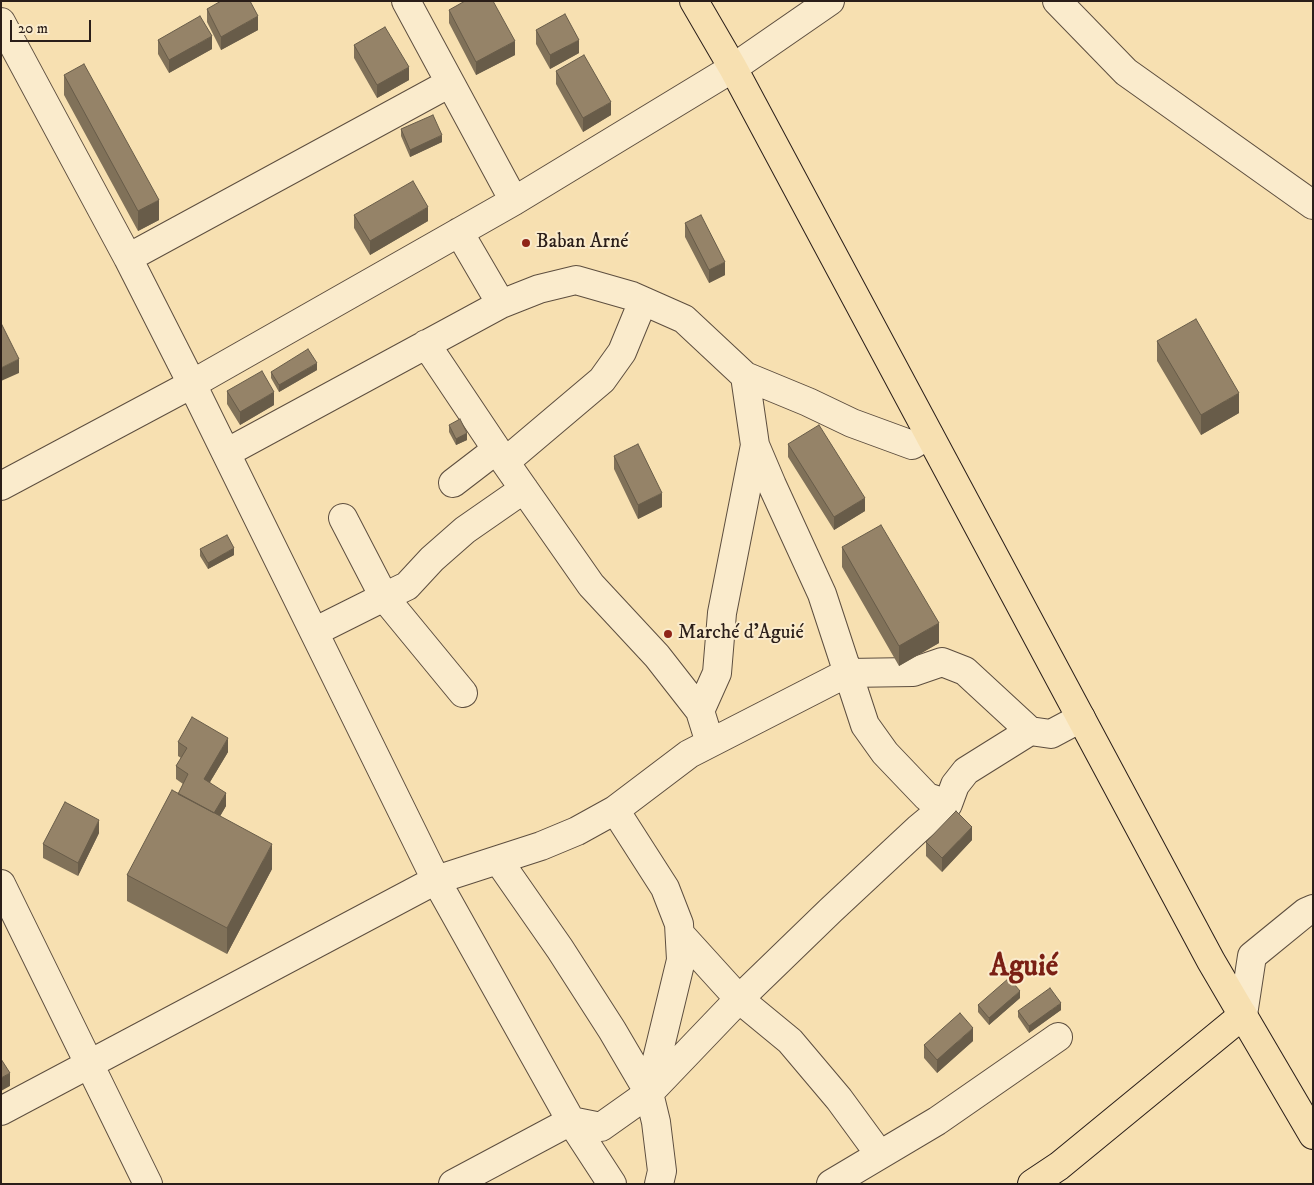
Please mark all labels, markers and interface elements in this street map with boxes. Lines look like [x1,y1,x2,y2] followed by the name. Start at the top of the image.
[12,10,94,42] scale bar
[18,19,48,38] text: 20 m
[536,231,629,255] place label: Baban Arné
[520,237,532,249] marker: Baban Arné
[678,622,804,646] place label: Marché d'Aguié
[662,628,674,640] marker: Marché d'Aguié
[990,951,1058,987] district label: Aguié

